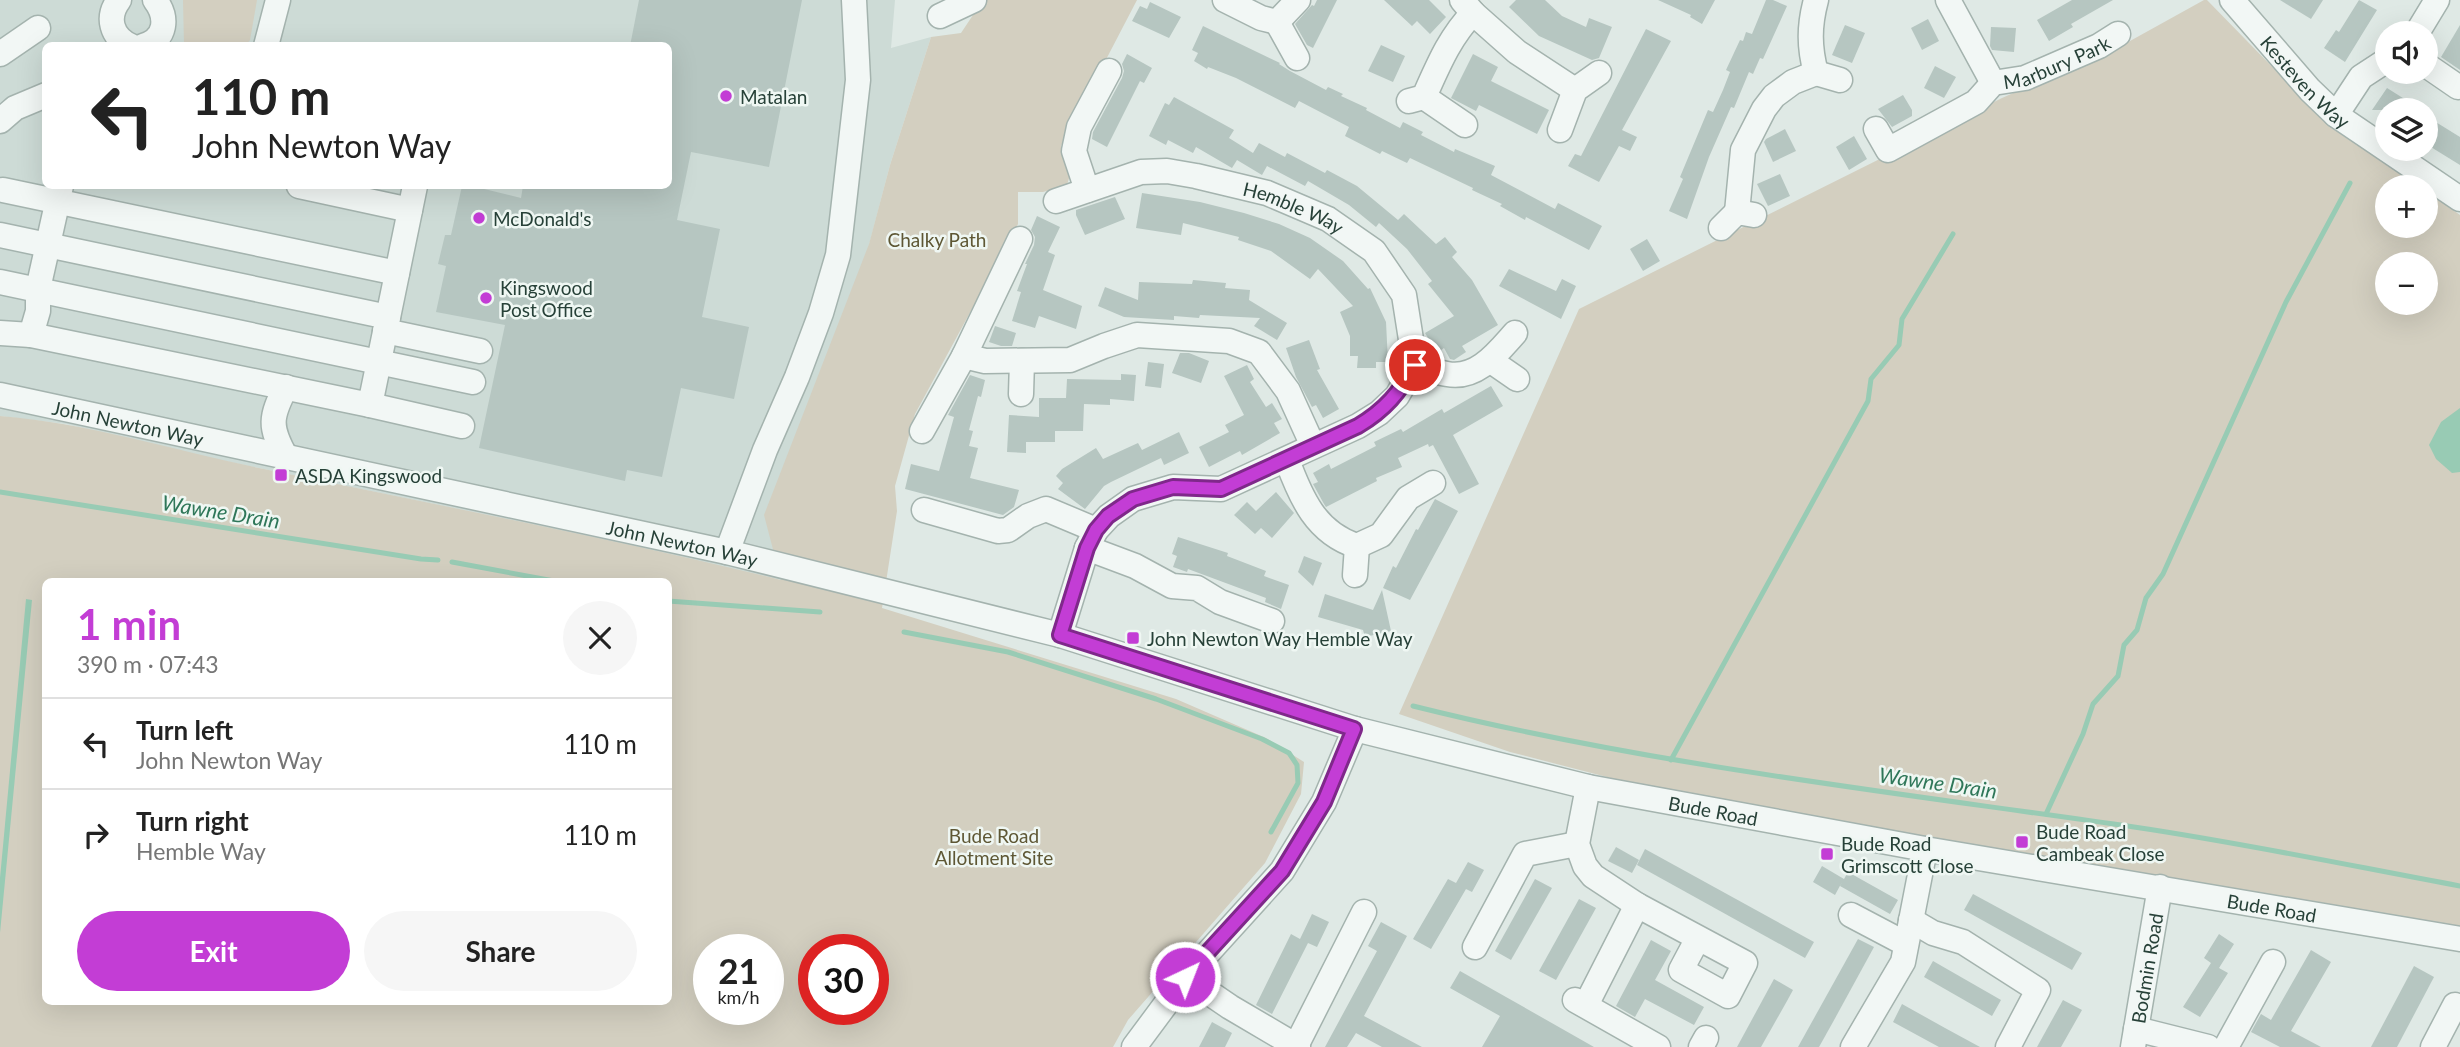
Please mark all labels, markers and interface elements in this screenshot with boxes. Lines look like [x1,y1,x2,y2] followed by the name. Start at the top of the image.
[2375,21,2438,315] map controls
[2375,21,2438,84] button: sound
[2002,30,2114,93] street label: Marbury Park
[2256,31,2355,133] street label: Kesteven Way
[192,67,330,125] text: 110 m
[77,70,168,161] icon: left
[740,85,807,108] place label: Matalan
[718,88,734,104] marker: Matalan
[2375,98,2438,161] button: layers
[192,126,451,165] text: John Newton Way
[2375,175,2438,238] button: +
[1241,176,1349,238] street label: Hemble Way
[493,207,592,230] place label: McDonald's
[471,210,487,226] marker: McDonald's
[888,228,986,251] park label: Chalky Path
[2375,252,2438,315] button: −
[500,276,593,321] place label: Kingswood Post Office
[478,290,494,306] marker: Kingswood Post Office
[1385,335,1445,395] pin
[1396,346,1434,384] icon: arrive
[50,395,206,450] street label: John Newton Way
[295,464,442,487] place label: ASDA Kingswood
[273,467,289,483] marker: ASDA Kingswood
[160,489,282,533] water label: Wawne Drain
[605,515,760,571] street label: John Newton Way
[77,599,181,649] text: 1 min
[563,601,637,675] button: close
[1147,627,1413,650] place label: John Newton Way Hemble Way
[1125,630,1141,646] marker: John Newton Way Hemble Way
[77,650,219,678] text: 390 m · 07:43
[136,714,233,746] text: Turn left
[77,725,115,763] icon: left
[564,728,637,760] text: 110 m
[136,746,322,774] text: John Newton Way
[1877,761,1999,803] water label: Wawne Drain
[1667,791,1760,830] street label: Bude Road
[136,805,249,837] text: Turn right
[77,816,115,854] icon: right
[564,819,637,851] text: 110 m
[2036,820,2165,865] place label: Bude Road Cambeak Close
[935,824,1053,869] park label: Bude Road Allotment Site
[1841,832,1974,877] place label: Bude Road Grimscott Close
[2014,834,2030,850] marker: Bude Road Cambeak Close
[136,837,266,865] text: Hemble Way
[1819,846,1835,862] marker: Bude Road Grimscott Close
[2225,888,2318,926] street label: Bude Road
[77,911,350,991] button: Exit
[364,911,637,991] button: Share
[2126,911,2167,1025] street label: Bodmin Road
[798,934,889,1025] speed limit sign: 30
[1148,940,1222,1014] position arrow
[718,949,759,991] text: 21
[717,986,760,1008] text: km/h

